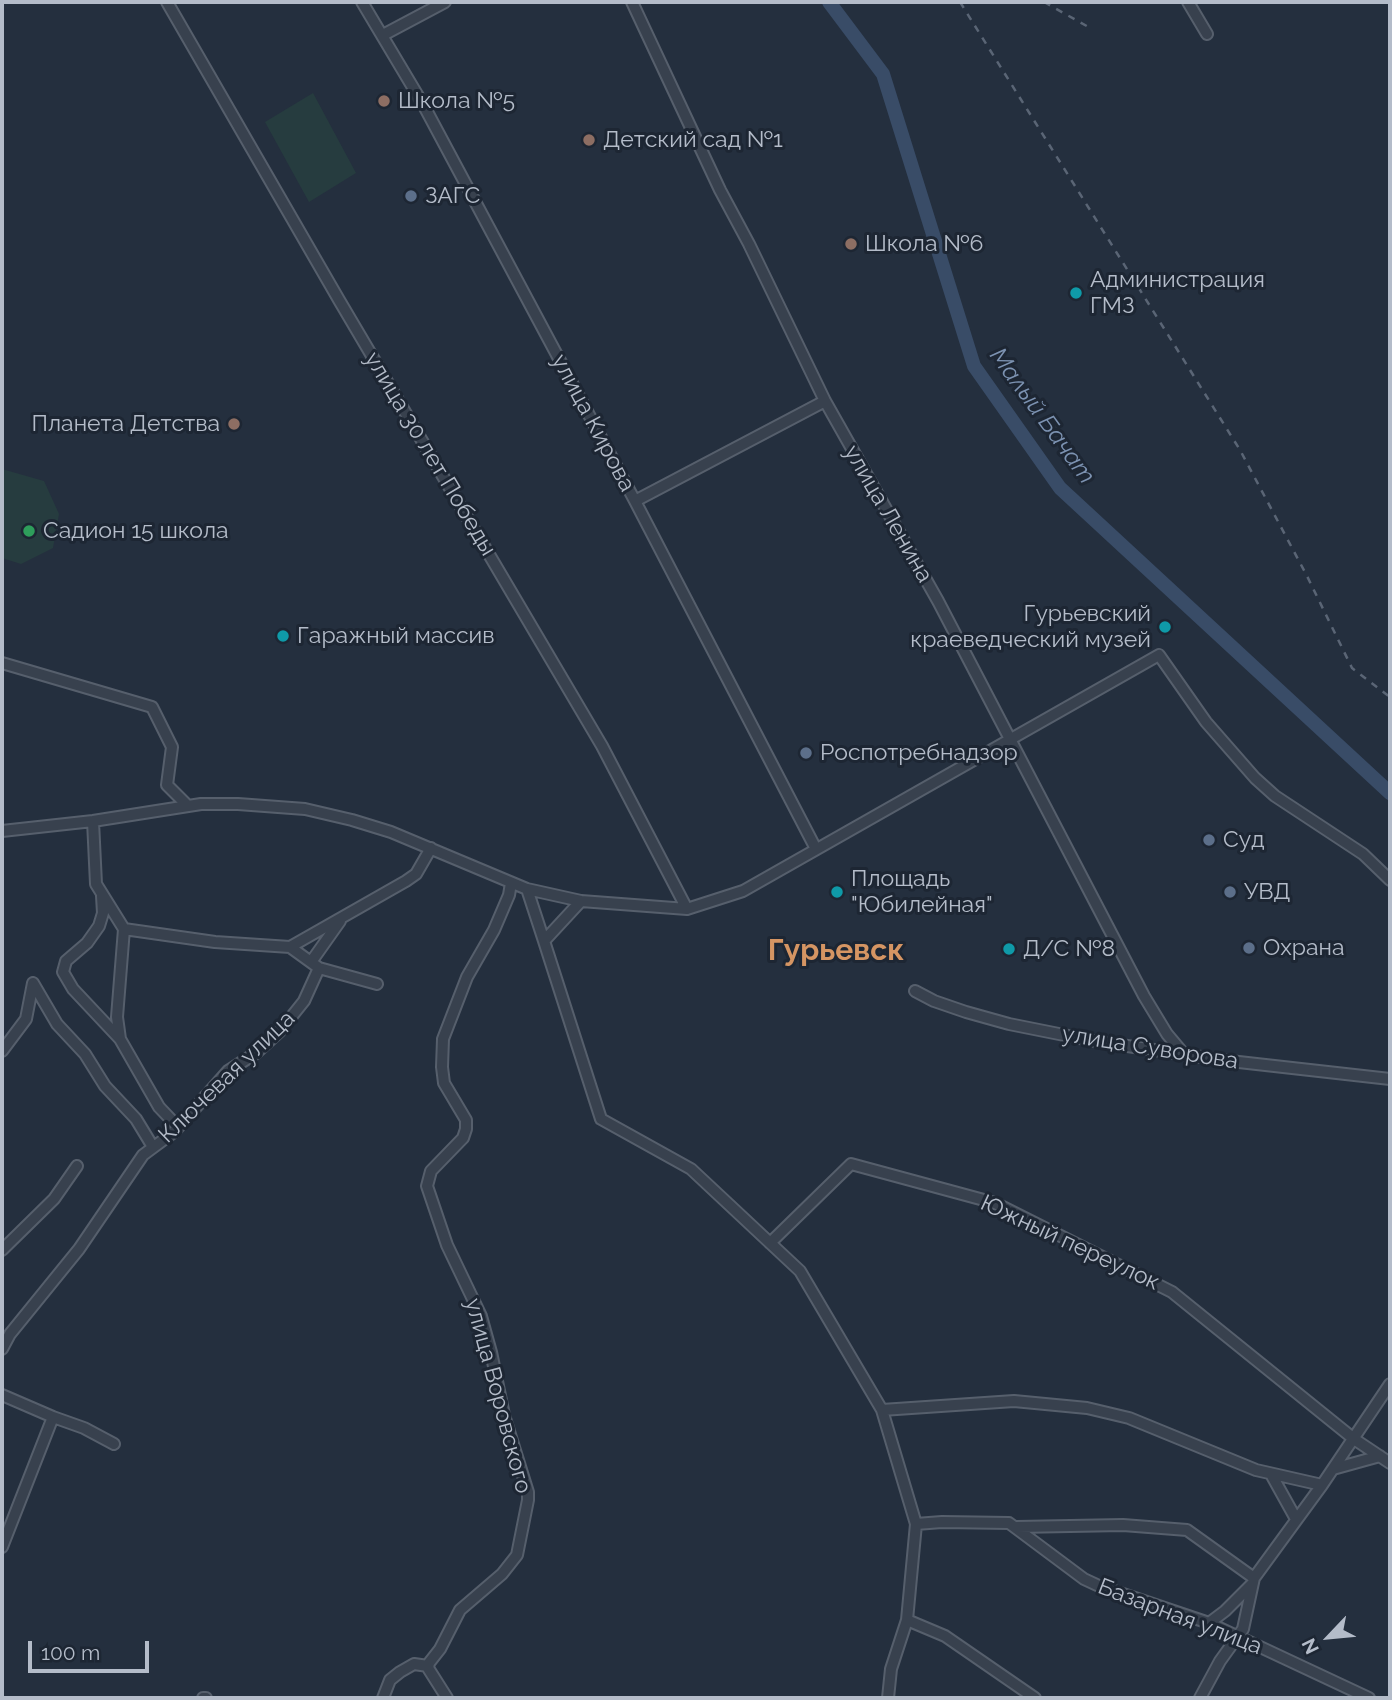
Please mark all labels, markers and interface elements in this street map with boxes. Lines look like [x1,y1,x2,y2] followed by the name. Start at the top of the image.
[398,87,515,115] place label: Школа №5
[376,93,392,109] marker: Школа №5
[603,126,783,154] place label: Детский сад №1
[581,132,597,148] marker: Детский сад №1
[425,182,480,210] place label: ЗАГС
[403,188,419,204] marker: ЗАГС
[865,230,983,258] place label: Школа №6
[843,236,859,252] marker: Школа №6
[1090,266,1265,320] place label: Администрация ГМЗ
[1068,285,1084,301] marker: Администрация ГМЗ
[983,343,1101,489] water label: Малый Бачат
[358,347,502,561] street label: улица 30 лет Победы
[545,349,641,497] street label: улица Кирова
[32,410,220,438] place label: Планета Детства
[226,416,242,432] marker: Планета Детства
[838,440,938,588] street label: улица Ленина
[43,517,229,545] place label: Садион 15 школа
[21,523,37,539] marker: Садион 15 школа
[910,600,1151,654] place label: Гурьевский краеведческий музей
[1157,619,1173,635] marker: Гурьевский краеведческий музей
[297,622,495,650] place label: Гаражный массив
[275,628,291,644] marker: Гаражный массив
[820,739,1018,767] place label: Роспотребнадзор
[798,745,814,761] marker: Роспотребнадзор
[1223,826,1265,854] place label: Суд
[1201,832,1217,848] marker: Суд
[851,865,993,919] place label: Площадь "Юбилейная"
[1244,878,1290,906] place label: УВД
[829,884,845,900] marker: Площадь "Юбилейная"
[1222,884,1238,900] marker: УВД
[768,933,904,969] district label: Гурьевск
[1263,934,1345,962] place label: Охрана
[1023,935,1115,963] place label: Д/С №8
[1241,940,1257,956] marker: Охрана
[1001,941,1017,957] marker: Д/С №8
[153,1005,301,1149] street label: Ключевая улица
[1060,1020,1240,1076] street label: улица Суворова
[976,1189,1164,1297] street label: Южный переулок
[459,1295,537,1497] street label: улица Воровского
[1094,1573,1266,1661] street label: Базарная улица
[1294,1602,1364,1672] north arrow
[32,1626,152,1670] scale bar
[1297,1635,1323,1658] text: N
[41,1640,100,1665] text: 100 m

